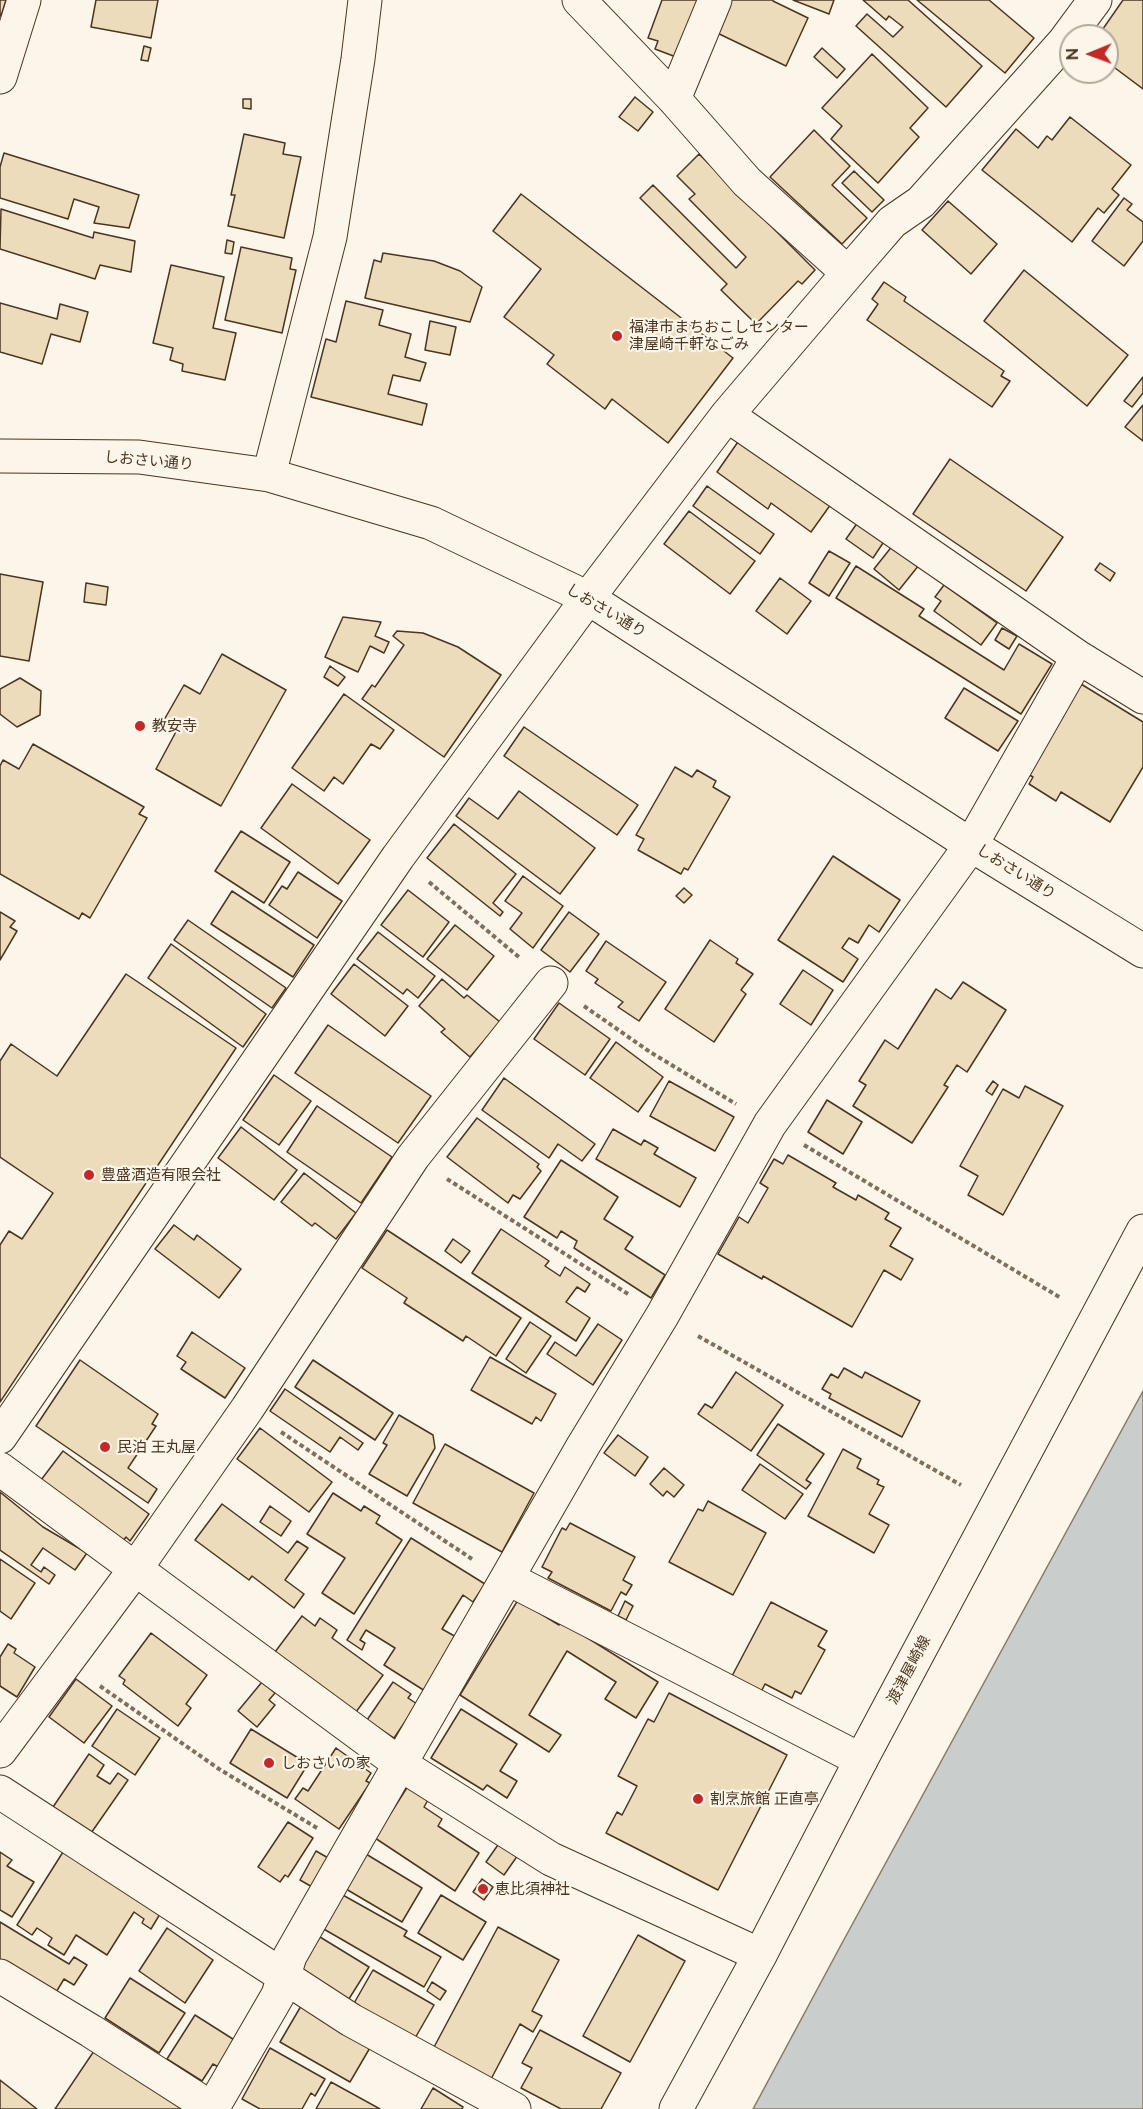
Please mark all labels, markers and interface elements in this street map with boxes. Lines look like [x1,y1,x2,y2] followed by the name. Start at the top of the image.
[1059,24,1119,84] north arrow
[1063,48,1082,61] text: N
[629,318,809,353] place label: 福津市まちおこしセンター 津屋崎千軒なごみ
[610,329,624,343] marker: 福津市まちおこしセンター 津屋崎千軒なごみ
[103,448,195,474] street label: しおさい通り
[563,580,649,642] street label: しおさい通り
[152,717,197,735] place label: 教安寺
[133,719,147,733] marker: 教安寺
[973,841,1059,903] street label: しおさい通り
[101,1166,221,1184] place label: 豊盛酒造有限会社
[82,1168,96,1182] marker: 豊盛酒造有限会社
[117,1438,196,1456] place label: 民泊 王丸屋
[98,1440,112,1454] marker: 民泊 王丸屋
[883,1633,935,1707] street label: 渡津屋崎線
[281,1754,371,1772] place label: しおさいの家
[262,1756,276,1770] marker: しおさいの家
[710,1790,819,1808] place label: 割烹旅館 正直亭
[691,1792,705,1806] marker: 割烹旅館 正直亭
[495,1880,570,1898] place label: 恵比須神社
[476,1882,490,1896] marker: 恵比須神社

